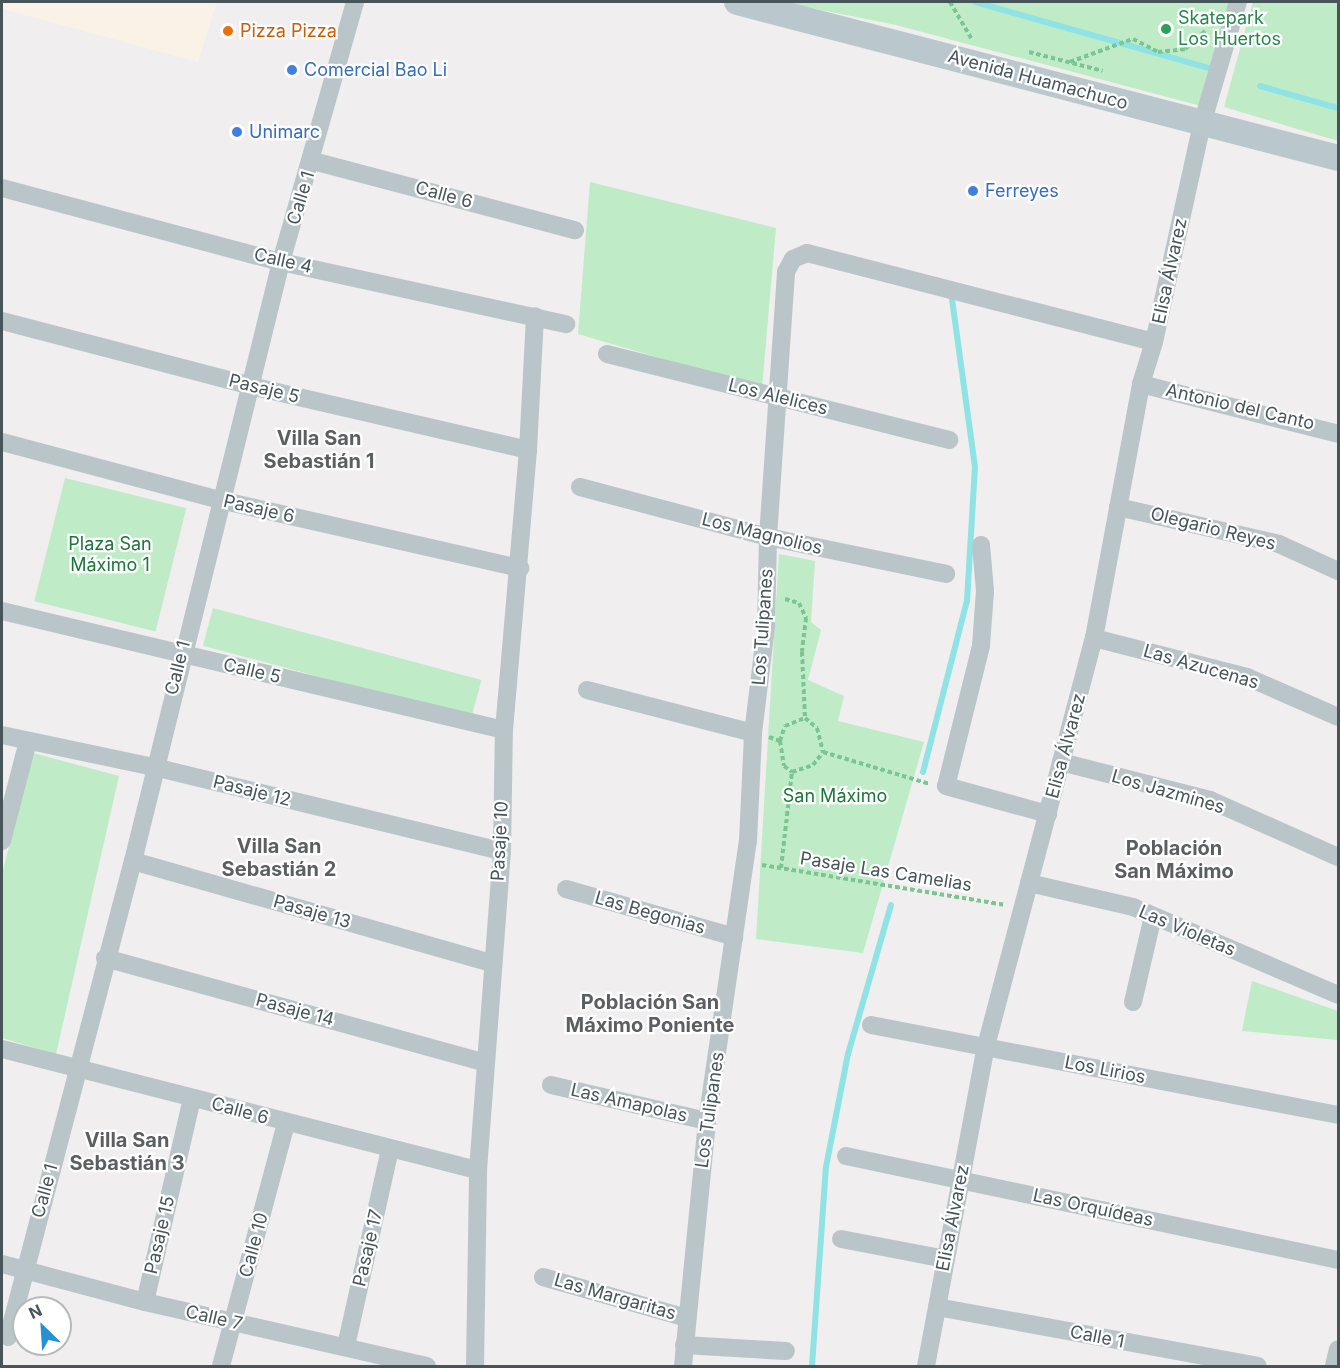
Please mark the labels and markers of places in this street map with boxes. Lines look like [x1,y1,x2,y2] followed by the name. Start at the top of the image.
[1178,8,1281,50] place label: Skatepark Los Huertos
[240,20,337,42] place label: Pizza Pizza
[1159,22,1173,36] marker: Skatepark Los Huertos
[221,24,235,38] marker: Pizza Pizza
[304,59,447,81] place label: Comercial Bao Li
[285,63,299,77] marker: Comercial Bao Li
[249,121,320,143] place label: Unimarc
[230,125,244,139] marker: Unimarc
[985,180,1059,202] place label: Ferreyes
[966,184,980,198] marker: Ferreyes

